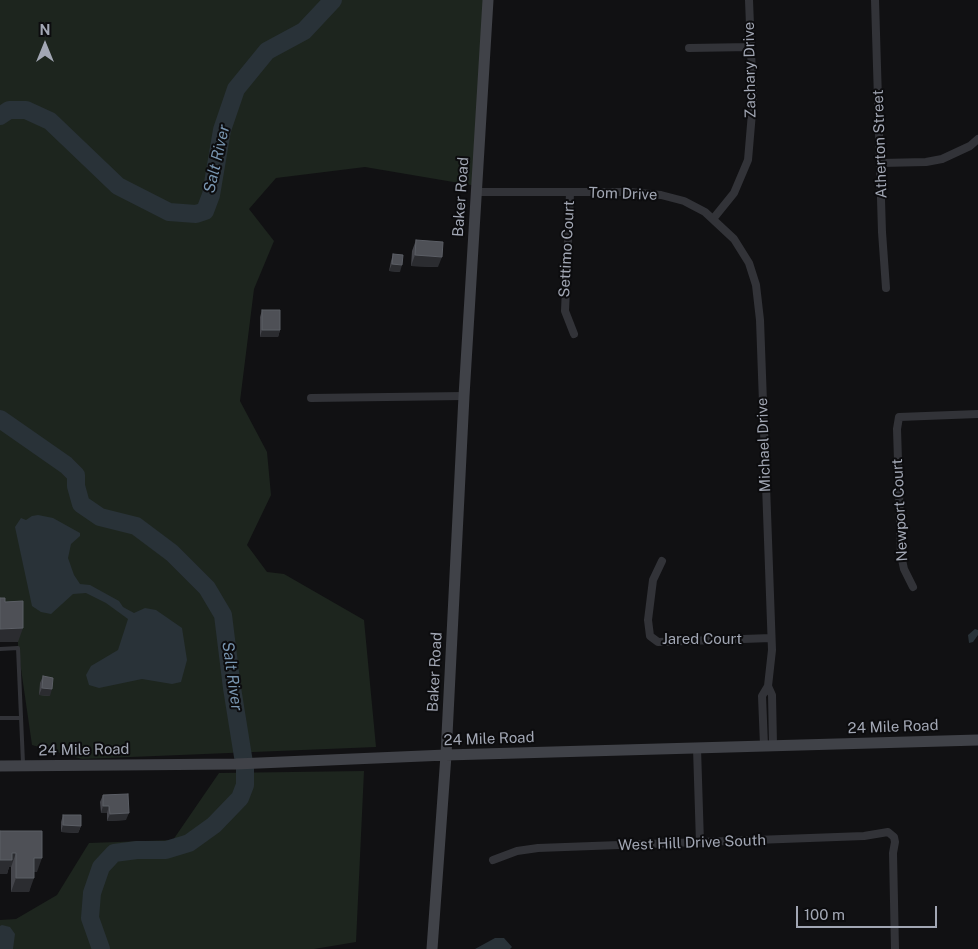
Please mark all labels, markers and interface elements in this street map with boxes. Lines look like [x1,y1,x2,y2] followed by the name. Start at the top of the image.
[20,20,70,70] north arrow
[40,22,50,38] text: N
[740,22,760,118] street label: Zachary Drive
[869,89,891,199] street label: Atherton Street
[200,123,234,195] water label: Salt River
[449,156,473,238] street label: Baker Road
[588,184,658,204] street label: Tom Drive
[555,200,579,298] street label: Settimo Court
[753,397,775,493] street label: Michael Drive
[888,458,912,562] street label: Newport Court
[662,630,742,648] street label: Jared Court
[424,632,446,712] street label: Baker Road
[218,640,246,712] water label: Salt River
[847,716,939,738] street label: 24 Mile Road
[443,728,535,750] street label: 24 Mile Road
[38,740,130,760] street label: 24 Mile Road
[618,831,766,855] street label: West Hill Drive South
[798,896,939,928] scale bar
[804,906,845,923] text: 100 m

